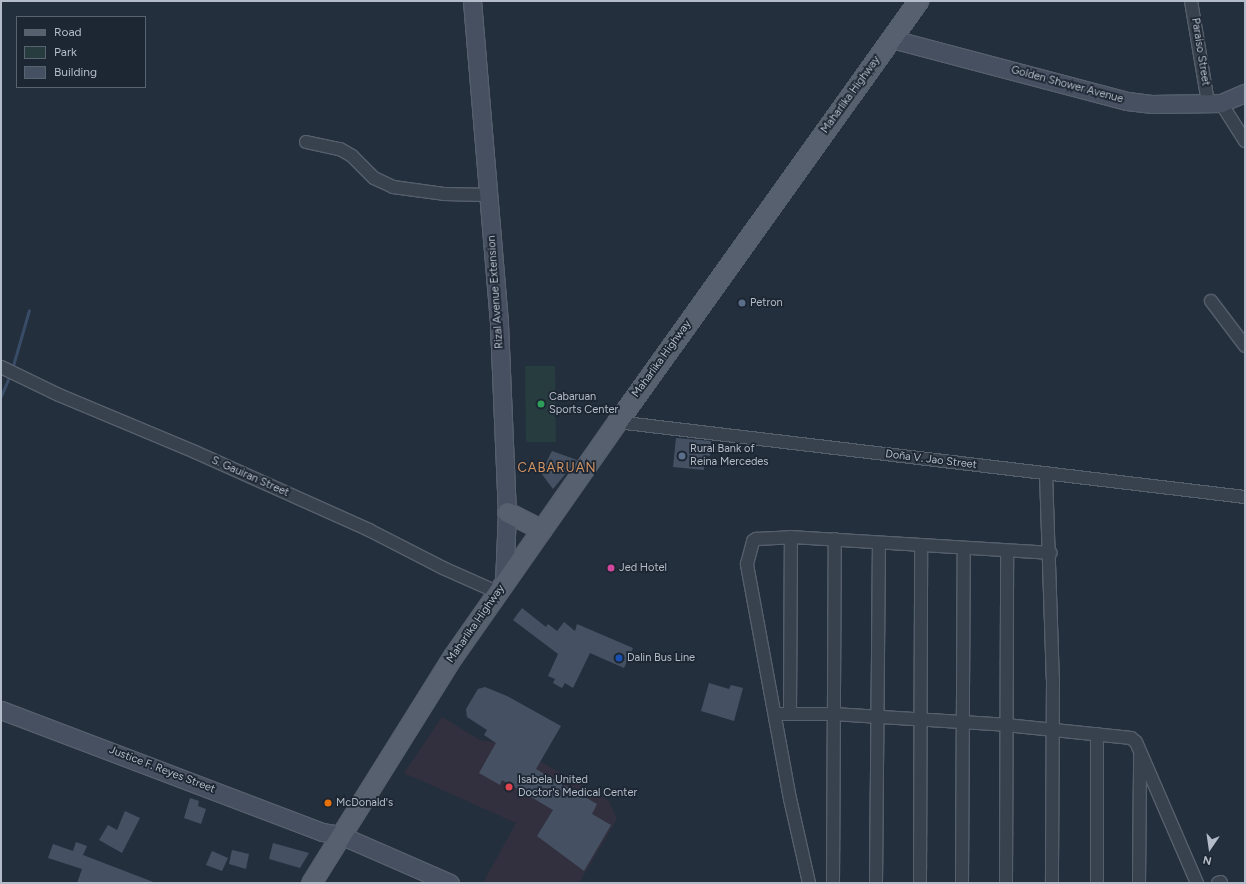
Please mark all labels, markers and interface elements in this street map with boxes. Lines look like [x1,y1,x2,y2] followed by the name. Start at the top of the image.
[16,16,146,88] legend
[1188,17,1212,87] street label: Paraiso Street
[54,25,82,39] text: Road
[54,45,77,59] text: Park
[819,54,883,136] street label: Maharlika Highway
[1009,64,1125,106] street label: Golden Shower Avenue
[54,65,97,79] text: Building
[485,235,507,349] street label: Rizal Avenue Extension
[750,296,783,310] place label: Petron
[737,298,747,308] marker: Petron
[630,318,694,400] street label: Maharlika Highway
[549,391,618,417] place label: Cabaruan Sports Center
[536,399,546,409] marker: Cabaruan Sports Center
[690,443,768,469] place label: Rural Bank of Reina Mercedes
[884,448,978,472] street label: Doña V. Jao Street
[677,451,687,461] marker: Rural Bank of Reina Mercedes
[209,454,291,500] street label: S. Gauiran Street
[517,460,597,476] district label: CABARUAN
[619,561,667,575] place label: Jed Hotel
[606,563,616,573] marker: Jed Hotel
[444,583,508,665] street label: Maharlika Highway
[627,651,695,665] place label: Dalin Bus Line
[614,653,624,663] marker: Dalin Bus Line
[107,744,217,796] street label: Justice F. Reyes Street
[518,774,637,800] place label: Isabela United Doctor's Medical Center
[503,781,515,793] marker: Isabela United Doctor's Medical Center
[336,796,393,810] place label: McDonald's
[323,798,333,808] marker: McDonald's
[1190,828,1230,868] north arrow
[1202,853,1213,867] text: N

